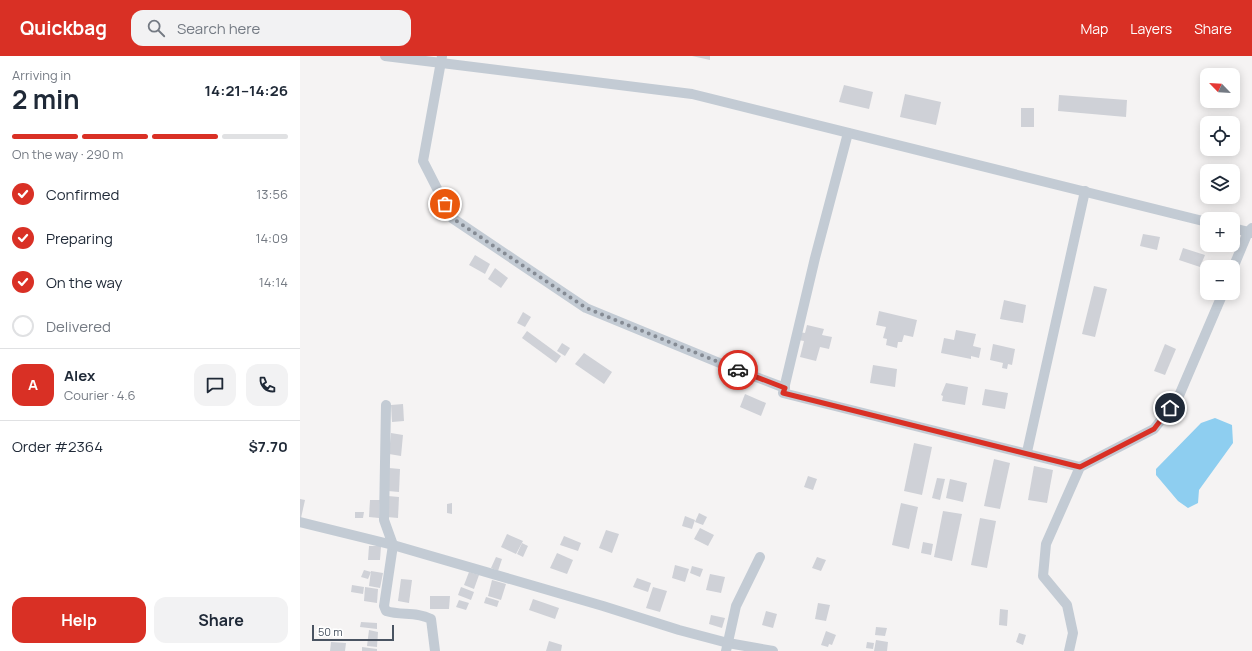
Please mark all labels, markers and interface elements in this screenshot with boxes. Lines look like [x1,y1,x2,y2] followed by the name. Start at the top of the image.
[131,10,411,46] search box
[20,15,107,41] text: Quickbag
[145,17,167,39] icon: search
[177,18,260,39] text: Search here
[1080,19,1108,38] text: Map
[1130,19,1172,38] text: Layers
[1194,19,1232,38] text: Share
[12,66,71,84] text: Arriving in
[1200,68,1240,108] north arrow
[1200,68,1240,300] map controls
[205,80,288,101] text: 14:21–14:26
[12,81,80,117] text: 2 min
[1200,116,1240,156] button: locate
[12,145,123,163] text: On the way · 290 m
[1200,164,1240,204] button: layers
[12,183,34,205] icon: check
[46,184,119,205] text: Confirmed
[256,185,288,203] text: 13:56
[428,187,462,221] pin
[434,193,456,215] icon: bag
[1200,212,1240,252] button: +
[12,227,34,249] icon: check
[46,228,113,249] text: Preparing
[255,229,288,247] text: 14:09
[1200,260,1240,300] button: −
[12,271,34,293] icon: check
[46,272,122,293] text: On the way
[259,273,288,291] text: 14:14
[46,316,111,337] text: Delivered
[718,350,758,390] courier
[727,359,749,381] icon: car
[194,364,236,406] button: chat
[246,364,288,406] button: phone
[64,365,95,386] text: Alex
[28,374,38,395] text: A
[64,386,136,404] text: Courier · 4.6
[1153,391,1187,425] pin
[1159,397,1181,419] icon: home
[12,436,103,457] text: Order #2364
[248,436,288,457] text: $7.70
[12,597,146,643] button: Help
[154,597,288,643] button: Share
[312,623,394,642] scale bar
[318,624,343,639] text: 50 m

